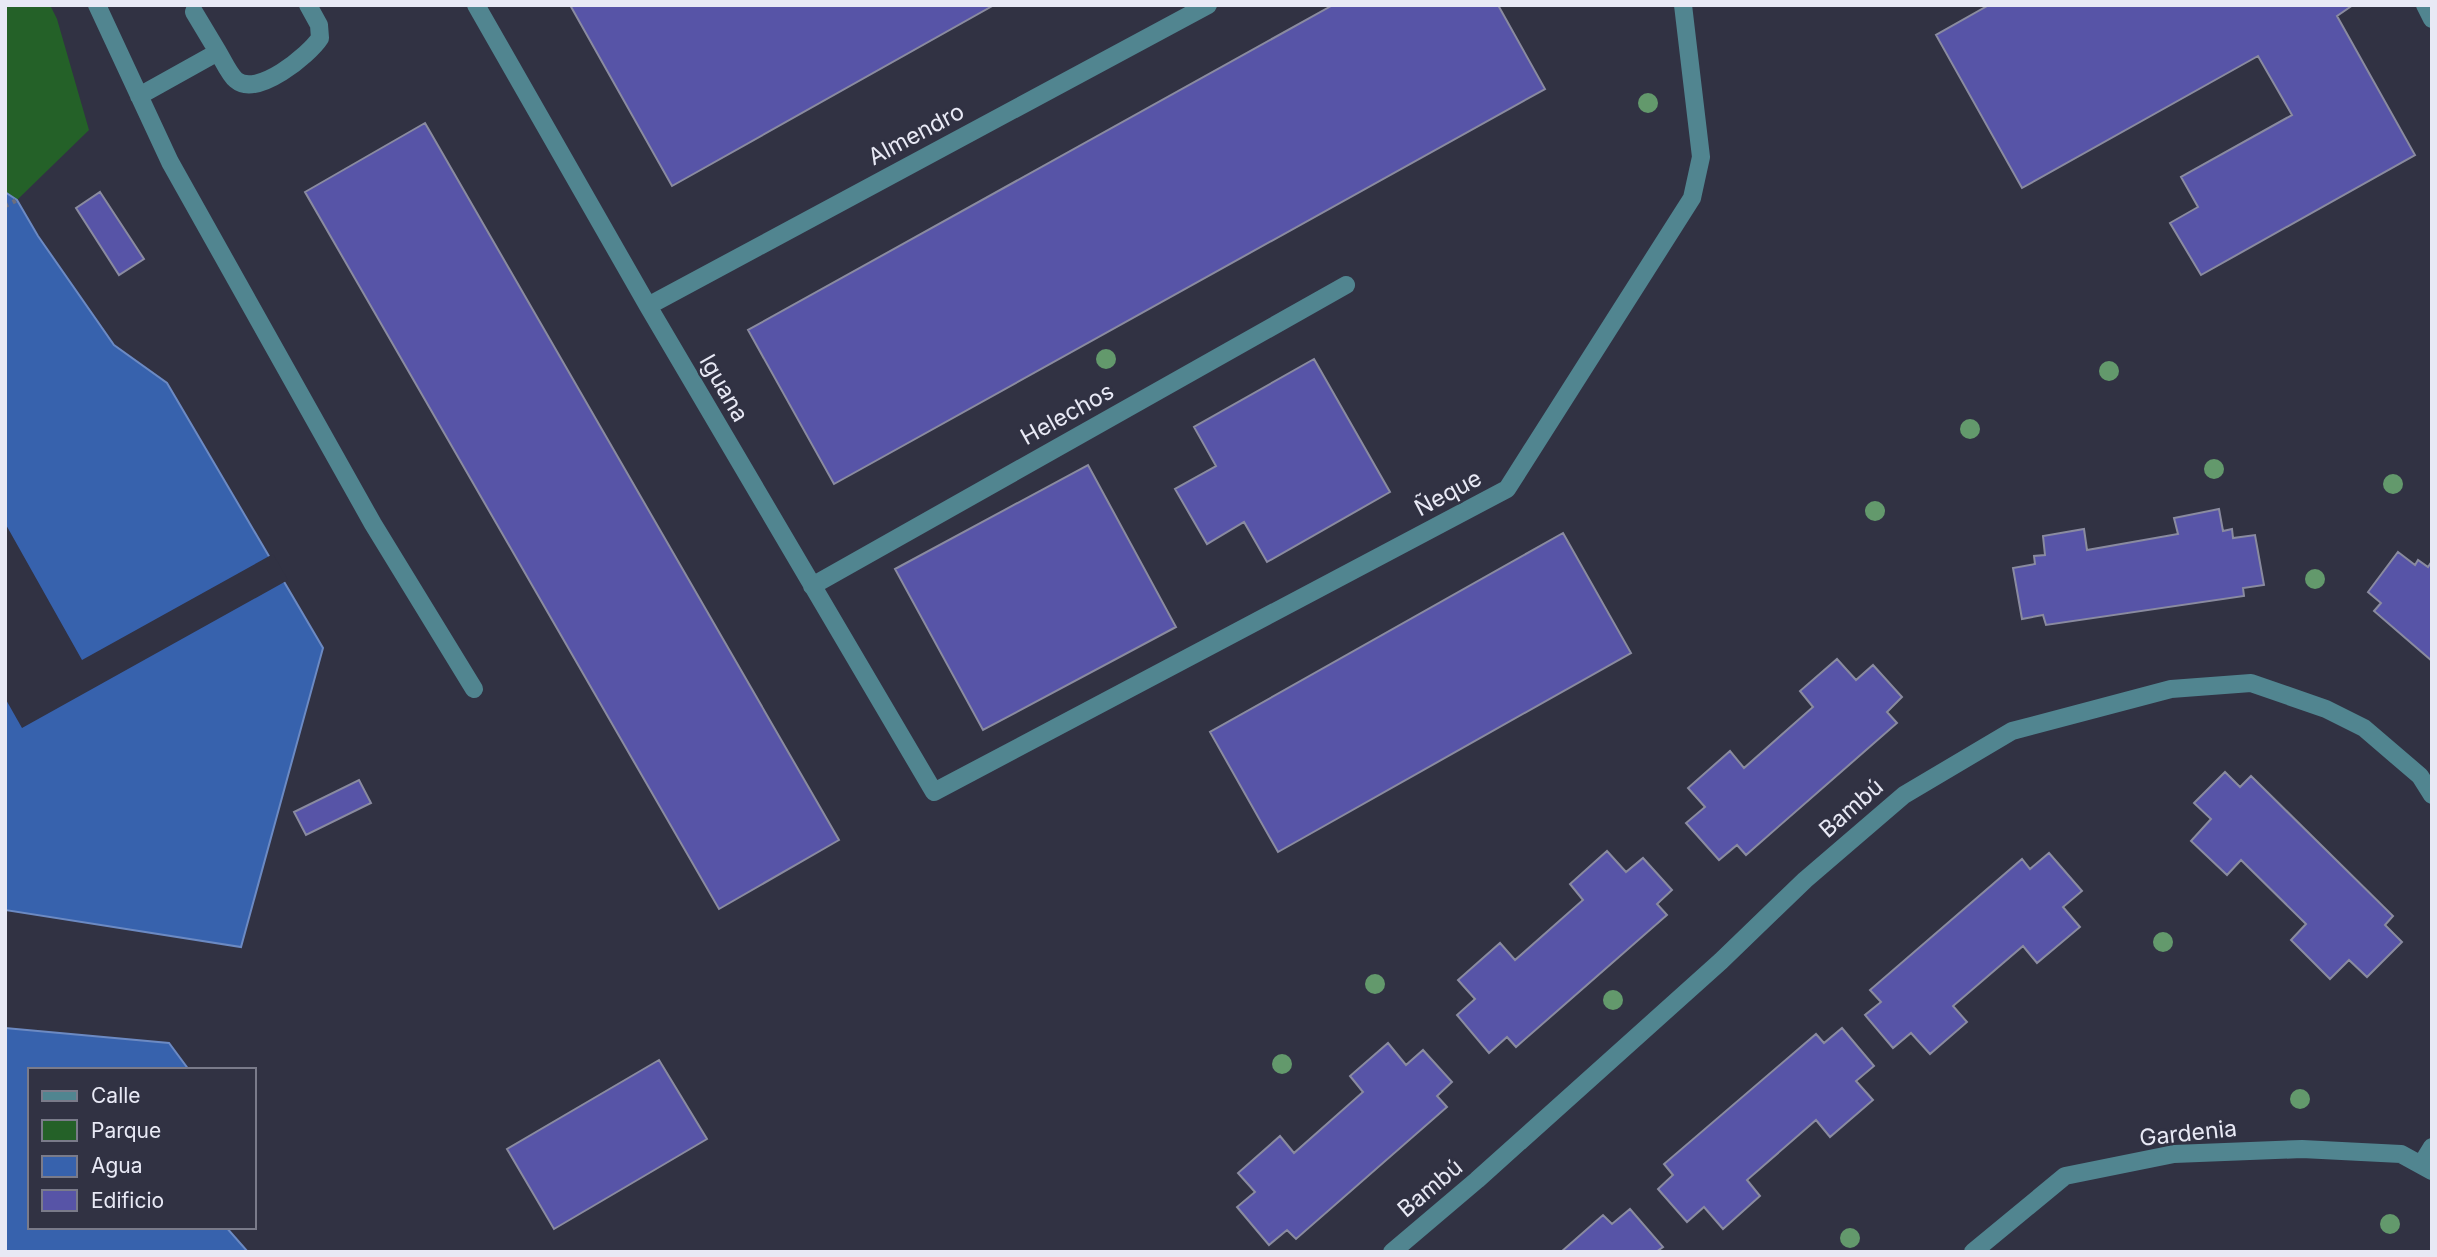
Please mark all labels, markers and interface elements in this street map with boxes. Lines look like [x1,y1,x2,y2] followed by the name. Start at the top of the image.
[863,97,969,171] street label: Almendro
[694,349,754,427] street label: Iguana
[1016,377,1118,451] street label: Helechos
[1410,464,1486,522] street label: Ñeque
[1813,773,1889,843] street label: Bambú
[28,1068,256,1229] legend
[91,1083,141,1108] text: Calle
[2138,1114,2238,1152] street label: Gardenia
[91,1118,161,1143] text: Parque
[91,1153,143,1178] text: Agua
[1392,1153,1468,1223] street label: Bambú
[91,1188,164,1213] text: Edificio

